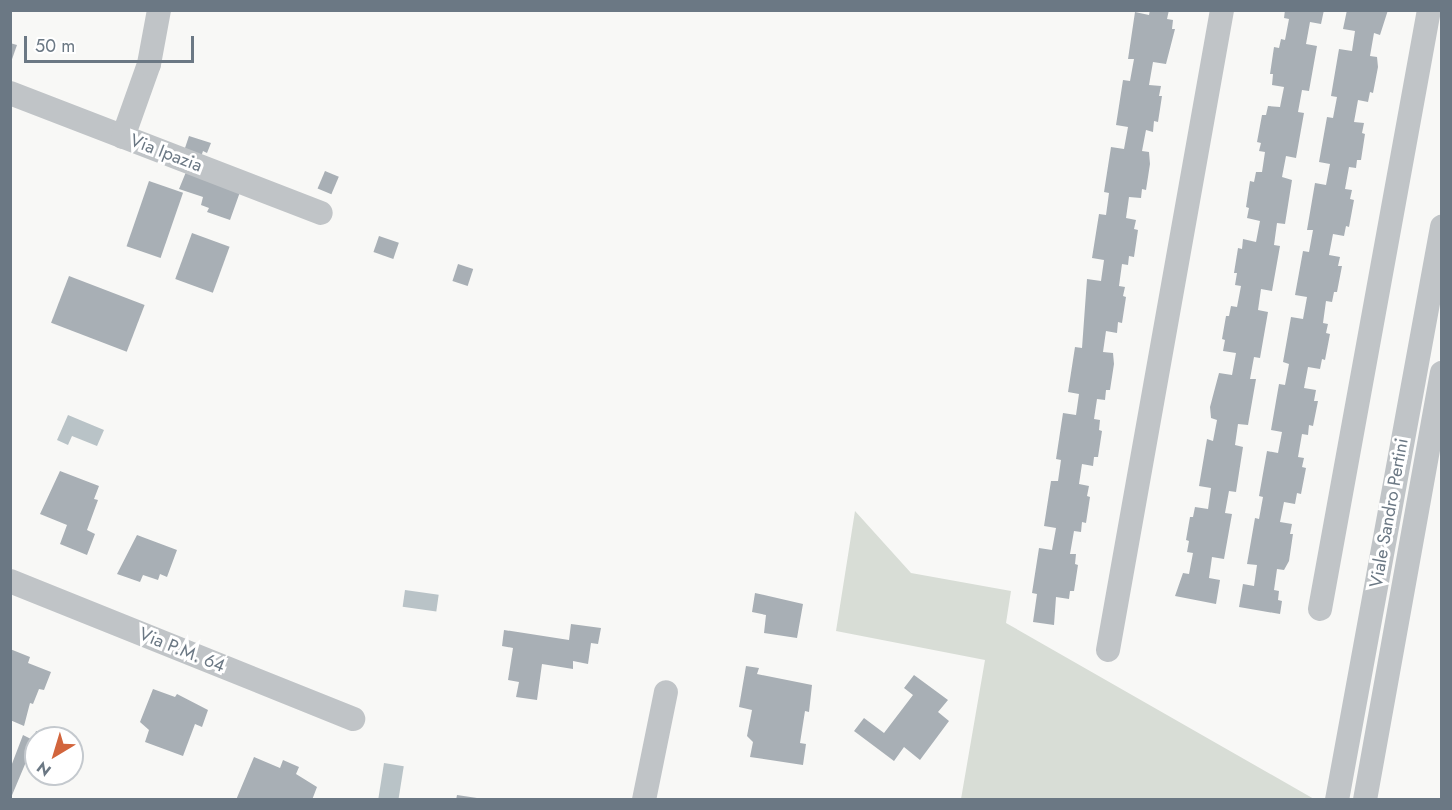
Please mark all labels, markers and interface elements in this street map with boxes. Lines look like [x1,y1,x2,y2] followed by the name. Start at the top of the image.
[27,24,196,62] scale bar
[35,33,75,59] text: 50 m
[127,129,205,177] street label: Via Ipazia
[1365,437,1413,589] street label: Viale Sandro Pertini
[136,623,228,677] street label: Via P.M. 64
[24,726,84,786] north arrow
[32,756,56,782] text: N

